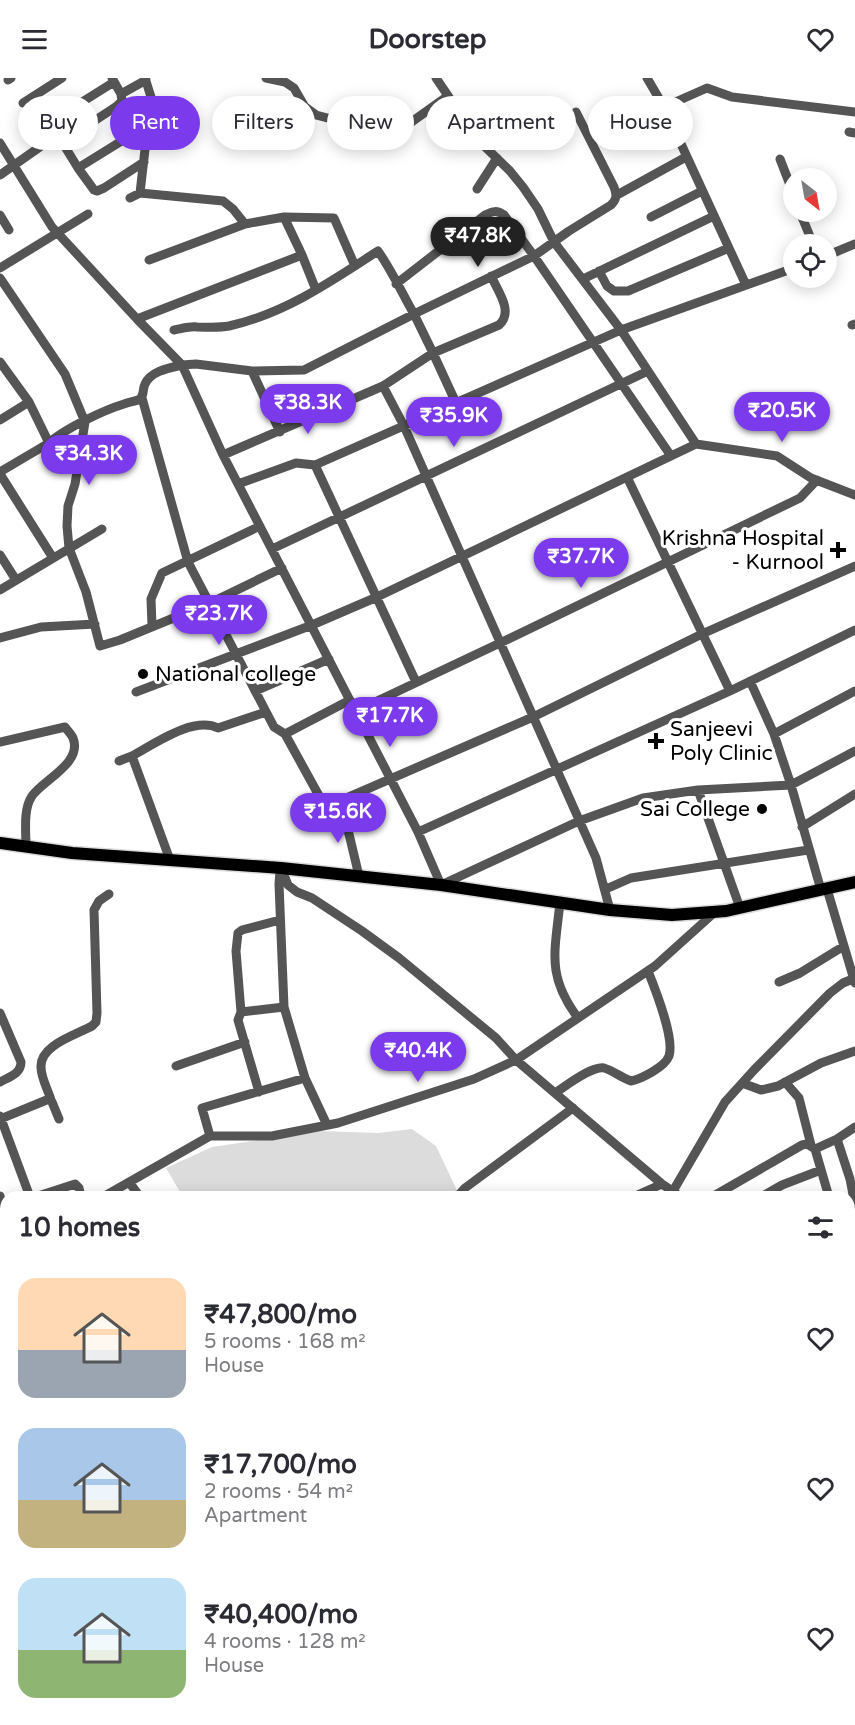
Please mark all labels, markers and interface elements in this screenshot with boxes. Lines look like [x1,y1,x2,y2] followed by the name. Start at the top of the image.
[18,23,51,56] icon: menu
[368,23,487,56] text: Doorstep
[804,23,837,56] icon: heart
[18,96,98,150] chip: Buy
[110,96,200,150] chip: Rent
[212,96,315,150] chip: Filters
[327,96,414,150] chip: New
[426,96,576,150] chip: Apartment
[588,96,693,150] chip: House
[783,168,837,222] north arrow
[783,168,837,288] map controls
[429,217,527,268] pin: ₹47.8K
[445,224,511,248] text: ₹47.8K
[783,234,837,288] button: locate
[259,384,357,435] pin: ₹38.3K
[274,391,342,415] text: ₹38.3K
[733,392,831,443] pin: ₹20.5K
[405,397,503,448] pin: ₹35.9K
[748,399,816,423] text: ₹20.5K
[420,404,488,428] text: ₹35.9K
[40,435,138,486] pin: ₹34.3K
[55,442,123,466] text: ₹34.3K
[662,526,824,575] place label: Krishna Hospital - Kurnool
[532,538,630,589] pin: ₹37.7K
[829,541,847,559] marker: Krishna Hospital - Kurnool
[548,545,614,569] text: ₹37.7K
[170,595,268,646] pin: ₹23.7K
[185,602,253,626] text: ₹23.7K
[155,662,316,687] place label: National college
[136,667,150,681] marker: National college
[341,697,439,748] pin: ₹17.7K
[357,704,423,728] text: ₹17.7K
[670,717,773,766] place label: Sanjeevi Poly Clinic
[647,732,665,750] marker: Sanjeevi Poly Clinic
[289,793,387,844] pin: ₹15.6K
[640,797,750,822] place label: Sai College
[304,800,372,824] text: ₹15.6K
[755,802,769,816] marker: Sai College
[369,1032,467,1083] pin: ₹40.4K
[384,1039,452,1063] text: ₹40.4K
[804,1211,837,1244] icon: filters
[18,1212,140,1243] text: 10 homes
[204,1299,357,1330] text: ₹47,800/mo
[66,1302,138,1374] icon: home
[804,1322,837,1355] icon: heart
[204,1330,366,1354] text: 5 rooms · 168 m²
[204,1354,264,1378] text: House
[204,1449,357,1480] text: ₹17,700/mo
[66,1452,138,1524] icon: home
[804,1472,837,1505] icon: heart
[204,1480,353,1504] text: 2 rooms · 54 m²
[204,1504,307,1528] text: Apartment
[204,1599,358,1630] text: ₹40,400/mo
[66,1602,138,1674] icon: home
[804,1622,837,1655] icon: heart
[204,1630,366,1654] text: 4 rooms · 128 m²
[204,1654,264,1678] text: House

